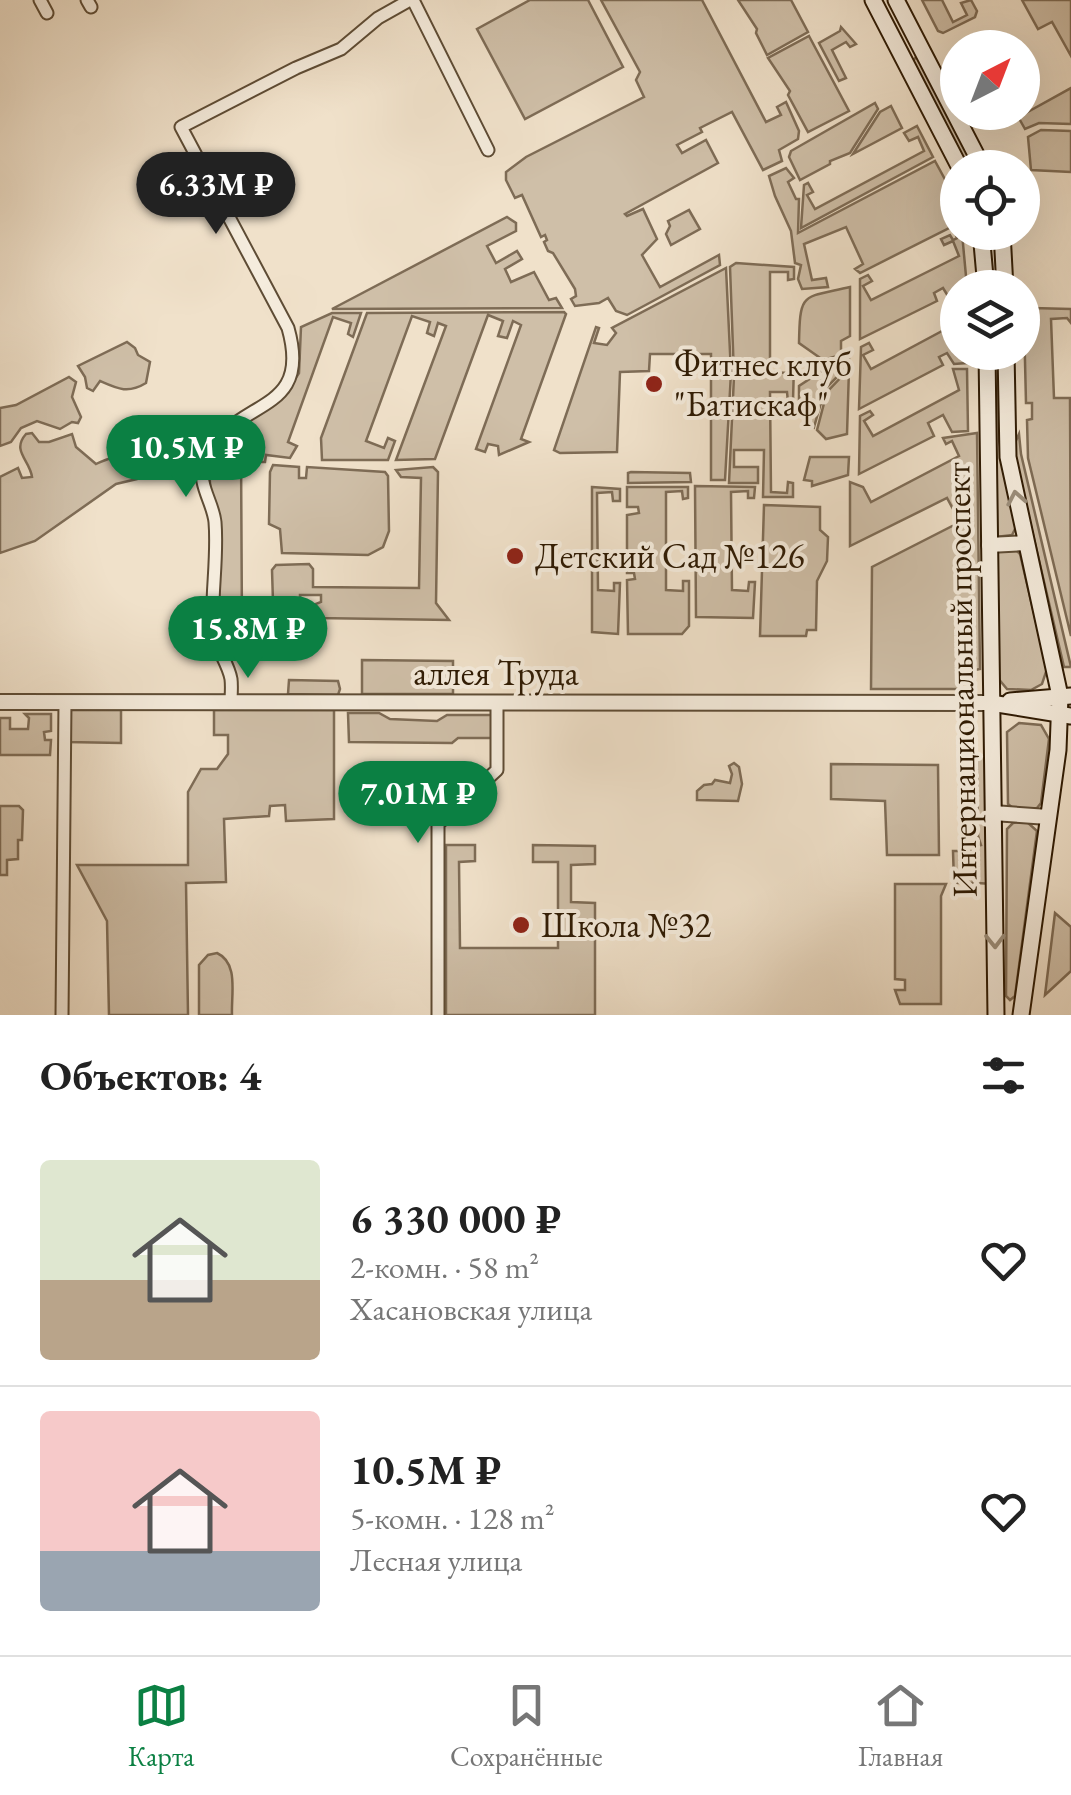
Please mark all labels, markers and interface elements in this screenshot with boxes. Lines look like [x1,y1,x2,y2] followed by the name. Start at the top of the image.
[940,30,1040,130] north arrow
[940,30,1040,370] map controls
[940,150,1040,250] button: locate
[124,152,308,237] pin: 6.33M ₽
[158,163,274,205] text: 6.33M ₽
[940,270,1040,370] button: layers
[674,341,852,426] place label: Фитнес клуб "Батискаф"
[643,373,665,395] marker: Фитнес клуб "Батискаф"
[94,415,278,500] pin: 10.5M ₽
[128,426,244,468] text: 10.5M ₽
[934,462,988,898] street label: Интернациональный проспект
[1007,490,1028,507] one-way arrow
[535,533,805,578] place label: Детский Сад №126
[504,545,526,567] marker: Детский Сад №126
[156,596,340,681] pin: 15.8M ₽
[190,607,306,649] text: 15.8M ₽
[413,650,579,696] street label: аллея Труда
[326,761,510,846] pin: 7.01M ₽
[360,772,476,814] text: 7.01M ₽
[541,902,712,947] place label: Школа №32
[510,914,532,936] marker: Школа №32
[984,933,1005,949] one-way arrow
[40,1048,261,1103] text: Объектов: 4
[976,1048,1031,1103] icon: filters
[350,1191,561,1246] text: 6 330 000 ₽
[120,1200,240,1320] icon: home
[976,1233,1031,1288] icon: heart
[350,1246,539,1288] text: 2-комн. · 58 m²
[350,1288,592,1330] text: Хасановская улица
[350,1442,501,1497] text: 10.5M ₽
[120,1451,240,1571] icon: home
[976,1484,1031,1539] icon: heart
[350,1497,555,1539] text: 5-комн. · 128 m²
[350,1539,522,1581] text: Лесная улица
[128,1678,195,1774] tab: Карта
[450,1678,603,1774] tab: Сохранённые
[858,1678,943,1774] tab: Главная

